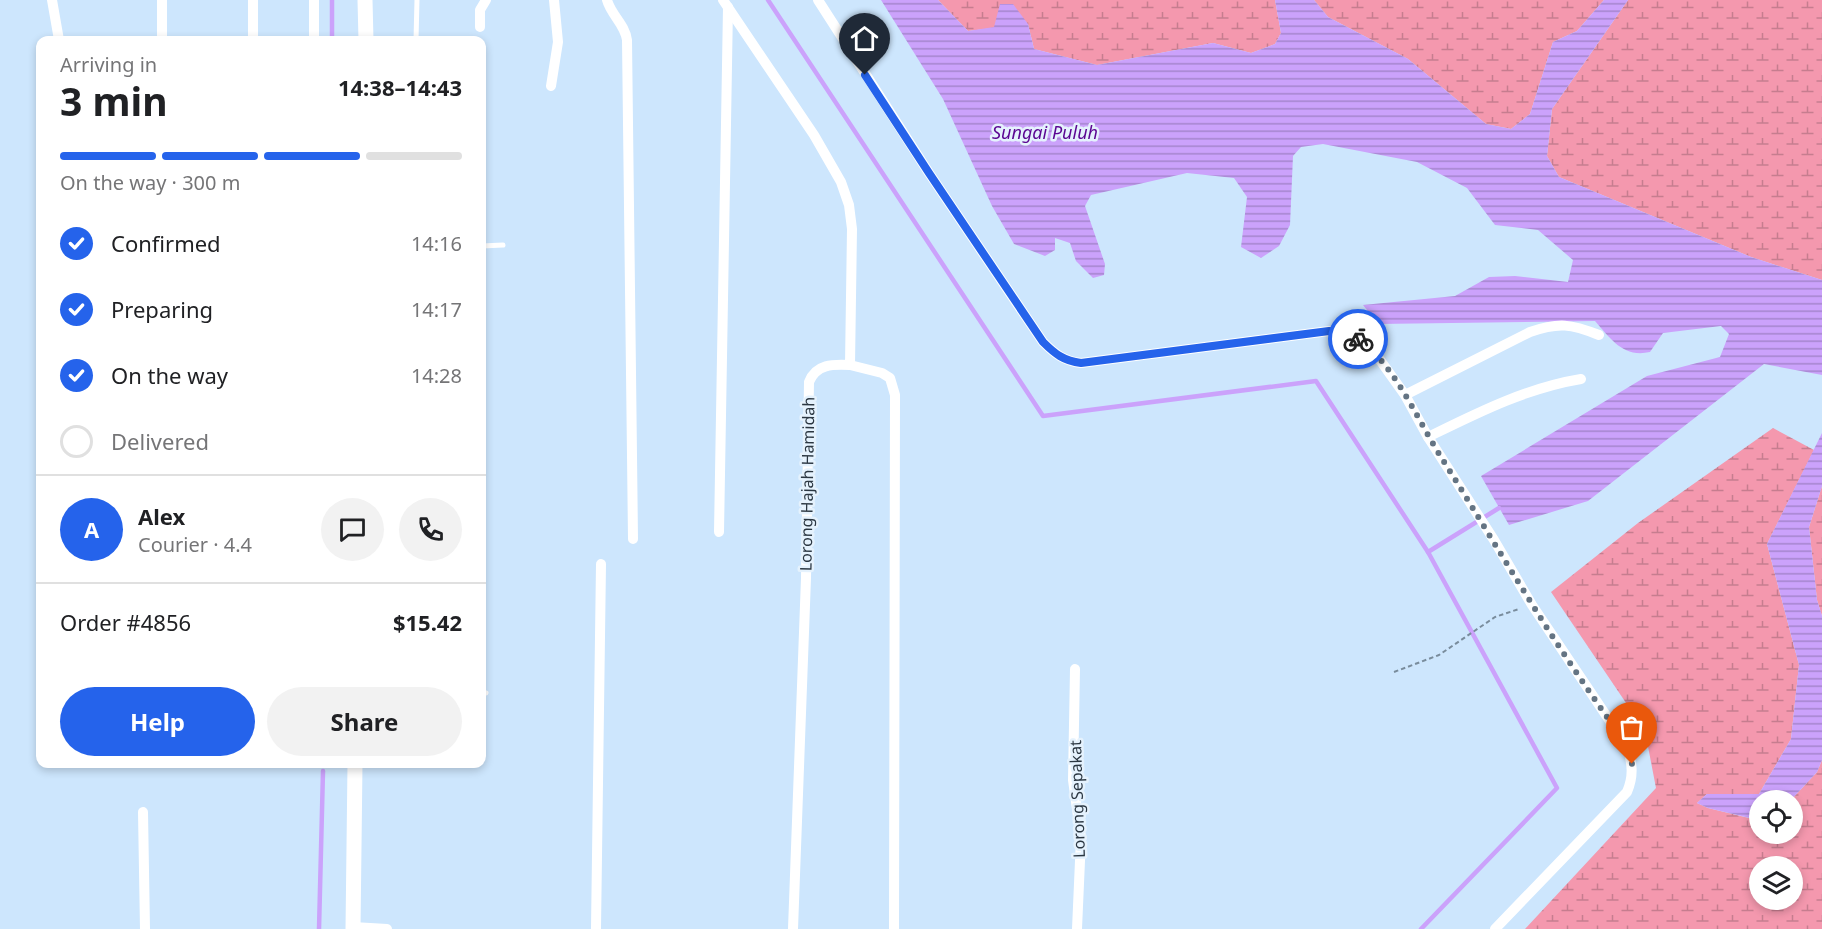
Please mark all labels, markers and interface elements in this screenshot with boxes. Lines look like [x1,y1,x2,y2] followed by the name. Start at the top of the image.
[839,13,890,75] pin
[848,22,881,55] icon: home
[60,51,157,78] text: Arriving in
[338,72,462,102] text: 14:38–14:43
[60,74,167,127] text: 3 min
[992,120,1098,144] water label: Sungai Puluh
[60,169,240,196] text: On the way · 300 m
[60,227,93,260] icon: check
[111,228,221,258] text: Confirmed
[411,230,462,257] text: 14:16
[60,293,93,326] icon: check
[111,294,213,324] text: Preparing
[411,296,462,323] text: 14:17
[1328,309,1388,369] courier
[1342,323,1375,356] icon: bike
[60,359,93,392] icon: check
[111,360,228,390] text: On the way
[411,362,462,389] text: 14:28
[794,397,820,571] street label: Lorong Hajah Hamidah
[111,426,209,456] text: Delivered
[321,498,384,561] button: chat
[399,498,462,561] button: phone
[138,501,185,531] text: Alex
[84,514,99,544] text: A
[138,531,252,558] text: Courier · 4.4
[60,607,191,637] text: Order #4856
[393,607,462,637] text: $15.42
[60,687,255,756] button: Help
[267,687,462,756] button: Share
[1606,702,1657,764] pin
[1615,711,1648,744] icon: bag
[1064,740,1090,858] street label: Lorong Sepakat
[1749,790,1803,910] map controls
[1749,790,1803,844] button: locate
[1749,856,1803,910] button: layers

